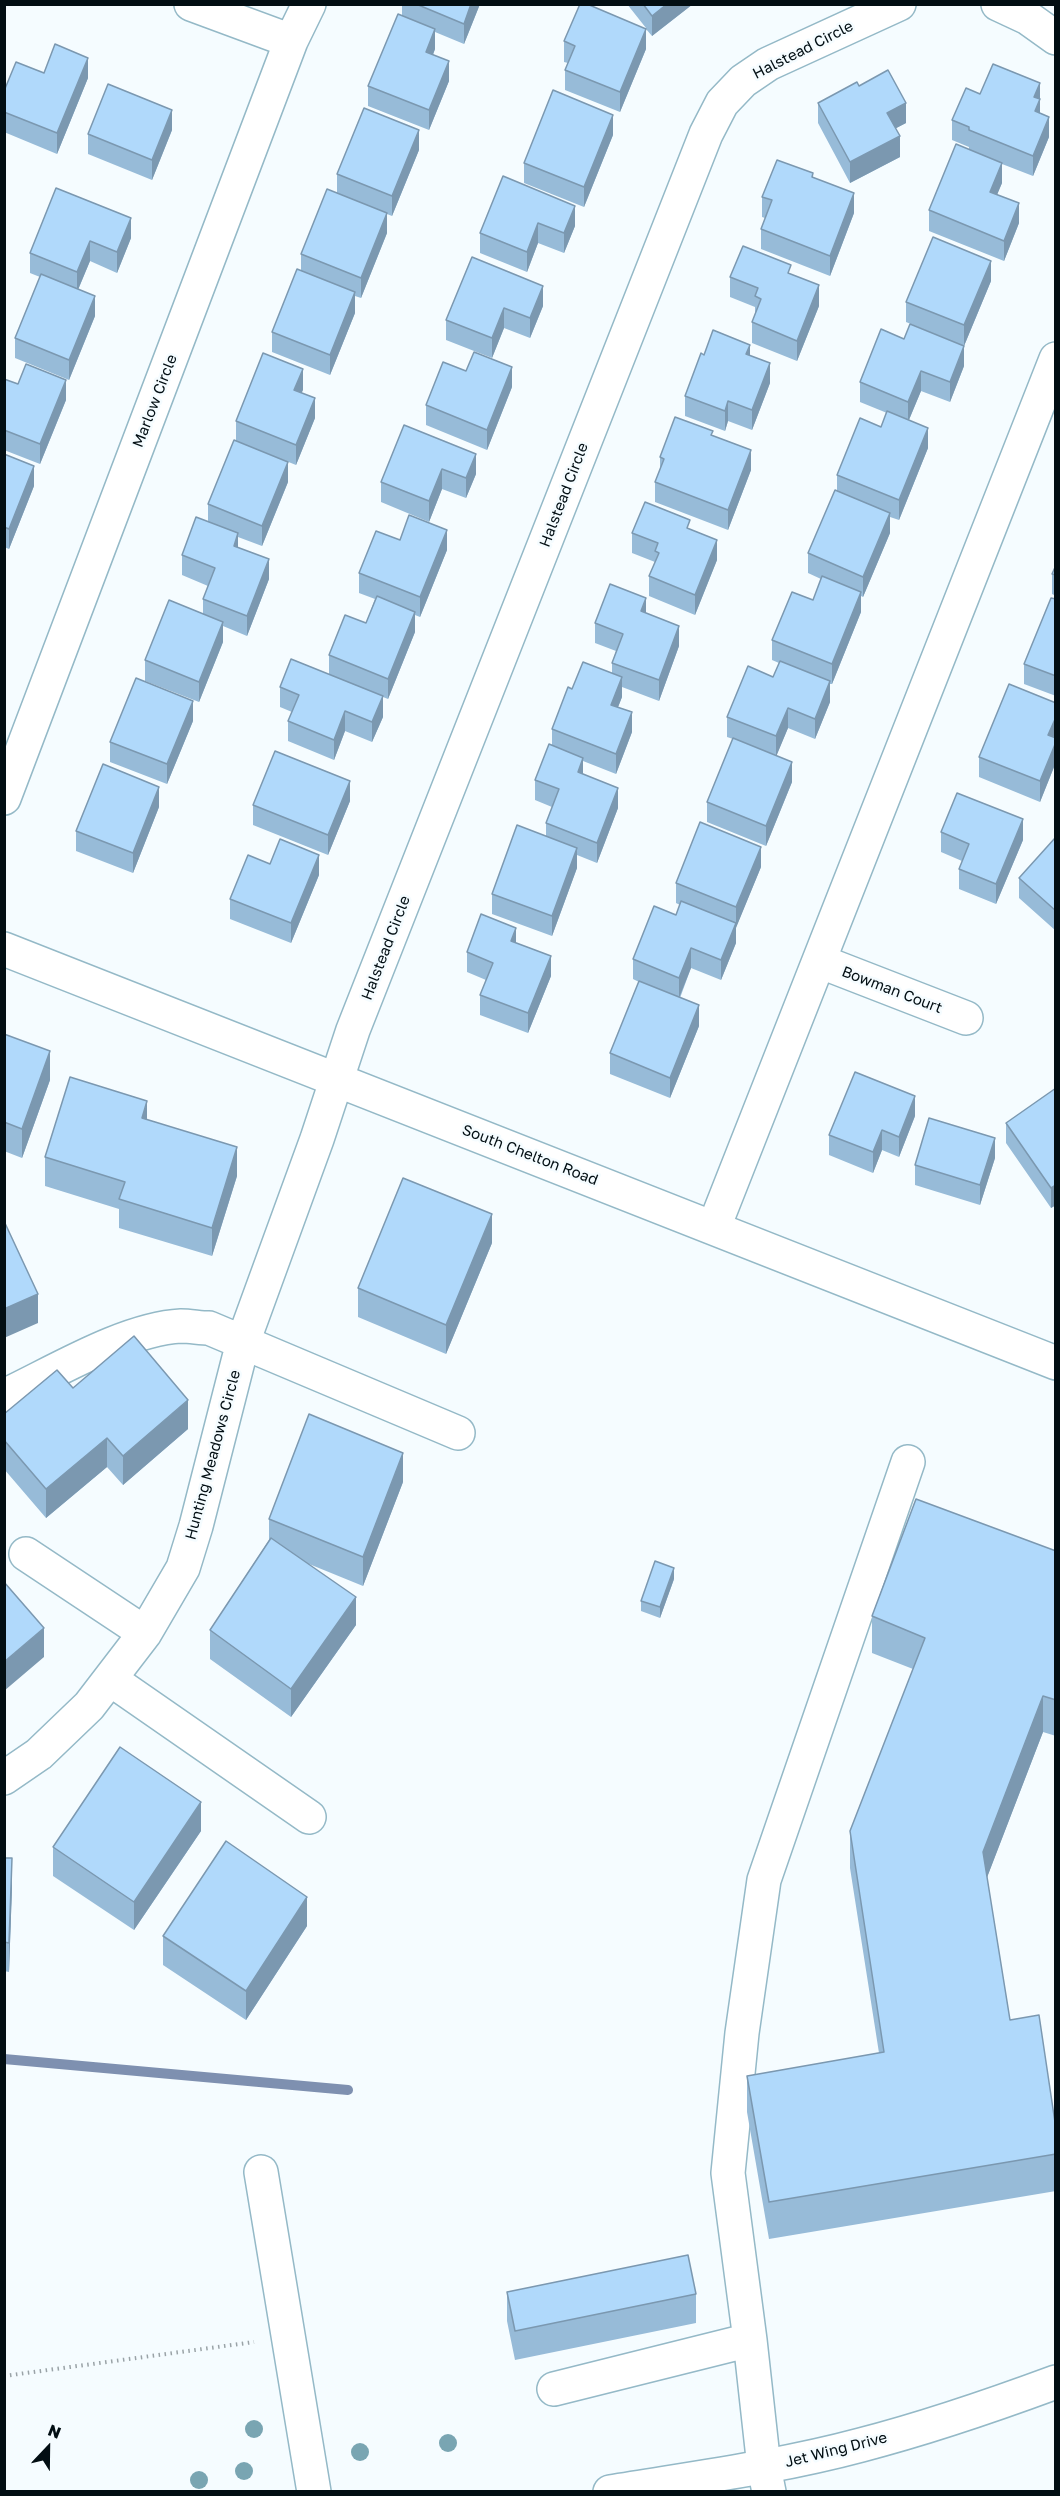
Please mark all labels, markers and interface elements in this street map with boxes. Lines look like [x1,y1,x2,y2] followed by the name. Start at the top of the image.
[750,17,856,83] street label: Halstead Circle
[129,352,181,450] street label: Marlow Circle
[536,440,592,550] street label: Halstead Circle
[358,893,414,1003] street label: Halstead Circle
[839,963,945,1017] street label: Bowman Court
[460,1121,600,1189] street label: South Chelton Road
[182,1368,244,1542] street label: Hunting Meadows Circle
[18,2418,78,2478] north arrow
[45,2420,64,2443] text: N
[783,2429,889,2471] street label: Jet Wing Drive

